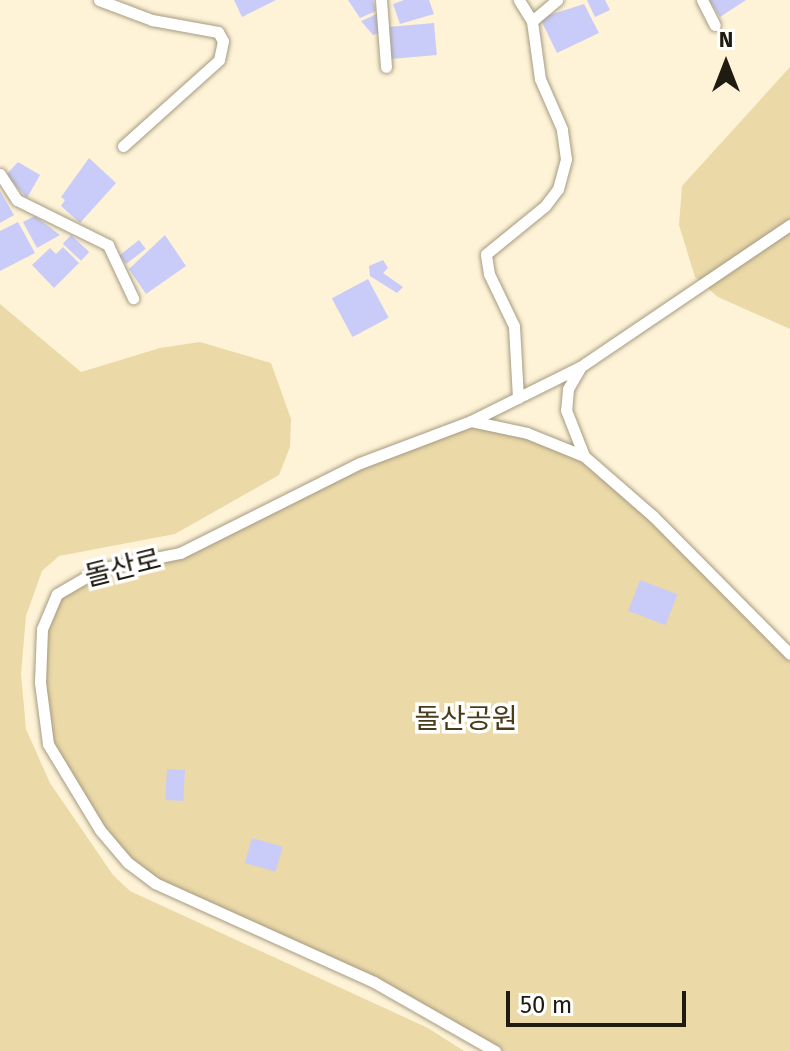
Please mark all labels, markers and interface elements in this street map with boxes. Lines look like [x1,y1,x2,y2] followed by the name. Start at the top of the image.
[686,24,766,104] north arrow
[719,26,733,53] text: N
[81,542,165,594] street label: 돌산로
[414,702,518,736] park label: 돌산공원
[510,975,690,1025] scale bar
[520,991,572,1019] text: 50 m

